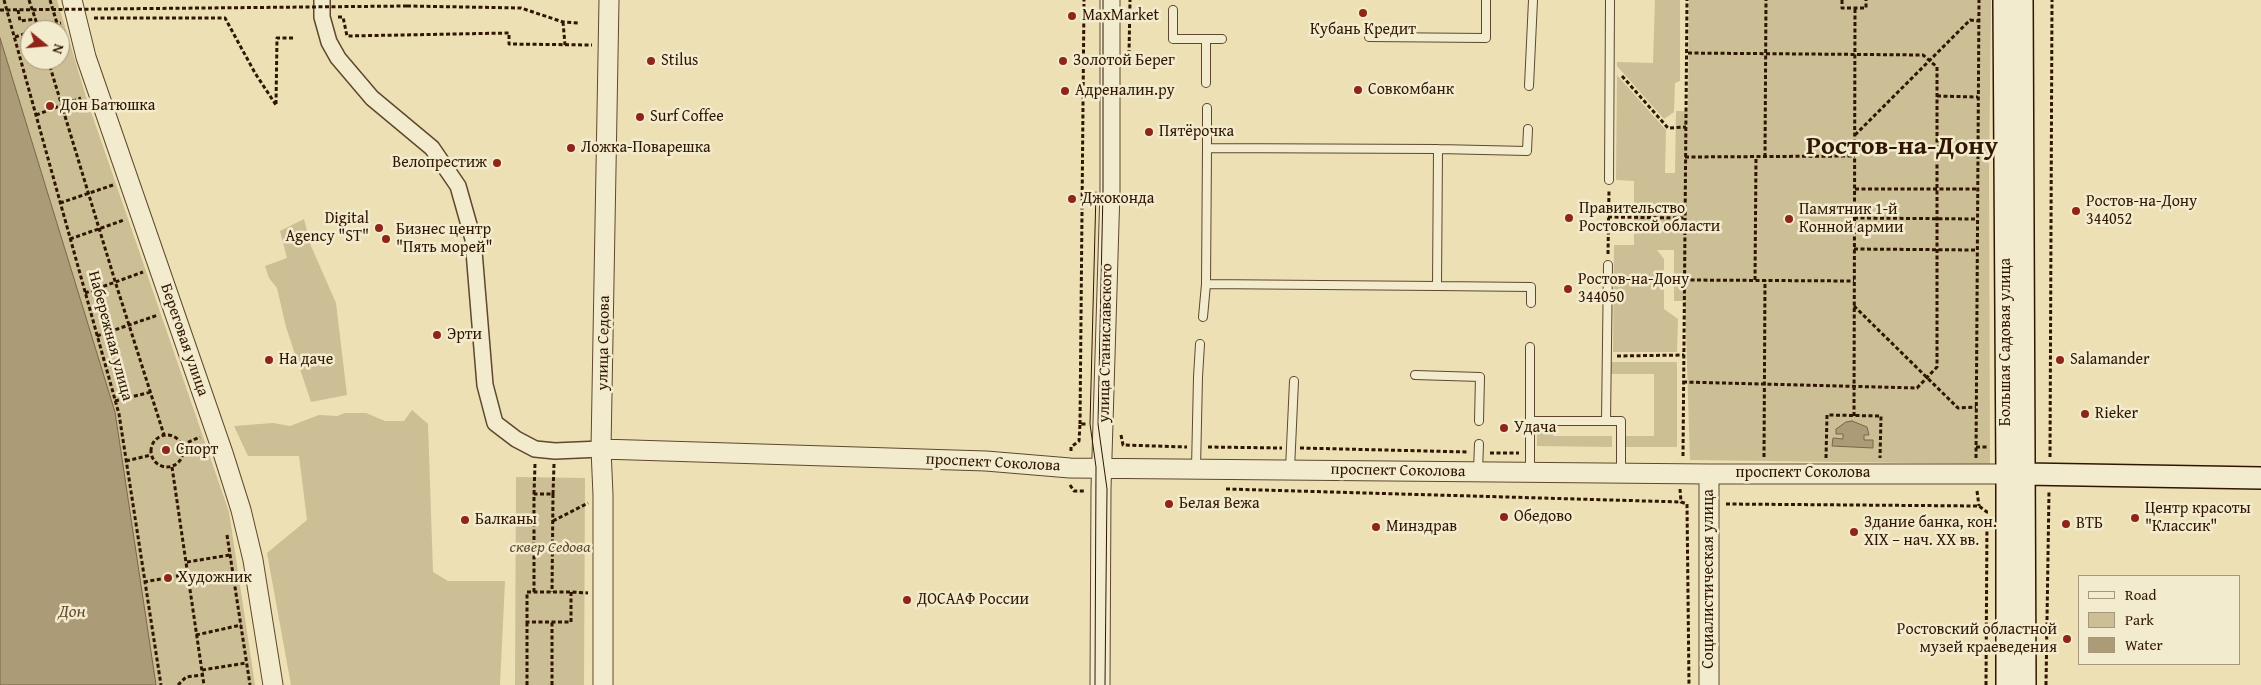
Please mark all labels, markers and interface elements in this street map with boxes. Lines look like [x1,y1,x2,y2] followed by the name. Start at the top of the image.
[1082,6,1159,26] place label: MaxMarket
[1357,7,1369,19] marker: Кубань Кредит
[1066,10,1078,22] marker: MaxMarket
[20,20,70,70] north arrow
[1310,20,1416,40] place label: Кубань Кредит
[47,42,69,56] text: N
[661,51,698,71] place label: Stilus
[1073,51,1175,71] place label: Золотой Берег
[645,55,657,67] marker: Stilus
[1057,55,1069,67] marker: Золотой Берег
[1368,80,1454,100] place label: Совкомбанк
[1075,81,1175,101] place label: Адреналин.ру
[1352,84,1364,96] marker: Совкомбанк
[1059,85,1071,97] marker: Адреналин.ру
[60,96,155,116] place label: Дон Батюшка
[44,100,56,112] marker: Дон Батюшка
[650,107,724,127] place label: Surf Coffee
[634,111,646,123] marker: Surf Coffee
[1159,122,1234,142] place label: Пятёрочка
[1143,126,1155,138] marker: Пятёрочка
[1806,131,1998,163] district label: Ростов-на-Дону
[581,138,711,158] place label: Ложка-Поварешка
[565,142,577,154] marker: Ложка-Поварешка
[392,153,487,173] place label: Велопрестиж
[491,157,503,169] marker: Велопрестиж
[1082,189,1154,209] place label: Джоконда
[2086,192,2197,230] place label: Ростов-на-Дону 344052
[1066,193,1078,205] marker: Джоконда
[1579,199,1720,237] place label: Правительство Ростовской области
[1799,200,1903,238] place label: Памятник 1-й Конной армии
[2070,205,2082,217] marker: Ростов-на-Дону 344052
[285,209,369,247] place label: Digital Agency "ST"
[1563,212,1575,224] marker: Правительство Ростовской области
[1783,213,1795,225] marker: Памятник 1-й Конной армии
[396,220,493,258] place label: Бизнес центр "Пять морей"
[373,222,385,234] marker: Digital Agency "ST"
[380,233,392,245] marker: Бизнес центр "Пять морей"
[1996,258,2016,426] street label: Большая Садовая улица
[1095,263,1117,423] street label: улица Станиславского
[83,269,137,403] street label: Набережная улица
[1578,270,1689,308] place label: Ростов-на-Дону 344050
[156,281,212,399] street label: Береговая улица
[1562,283,1574,295] marker: Ростов-на-Дону 344050
[594,295,614,391] street label: улица Седова
[447,325,482,345] place label: Эрти
[431,329,443,341] marker: Эрти
[279,350,333,370] place label: На даче
[2070,350,2150,370] place label: Salamander
[263,354,275,366] marker: На даче
[2054,354,2066,366] marker: Salamander
[2095,404,2138,424] place label: Rieker
[2079,408,2091,420] marker: Rieker
[1514,418,1556,438] place label: Удача
[1498,422,1510,434] marker: Удача
[176,440,218,460] place label: Спорт
[160,444,172,456] marker: Спорт
[925,450,1061,476] street label: проспект Соколова
[1330,460,1466,482] street label: проспект Соколова
[1736,463,1870,483] street label: проспект Соколова
[1699,489,1719,669] street label: Социалистическая улица
[1179,494,1260,514] place label: Белая Вежа
[1163,498,1175,510] marker: Белая Вежа
[2145,499,2251,537] place label: Центр красоты "Классик"
[1514,507,1572,527] place label: Обедово
[475,510,537,530] place label: Балканы
[1498,511,1510,523] marker: Обедово
[2129,512,2141,524] marker: Центр красоты "Классик"
[1864,513,1997,551] place label: Здание банка, кон. XIX – нач. XX вв.
[459,514,471,526] marker: Балканы
[2076,514,2103,534] place label: ВТБ
[1386,517,1457,537] place label: Минздрав
[2060,518,2072,530] marker: ВТБ
[1370,521,1382,533] marker: Минздрав
[1848,526,1860,538] marker: Здание банка, кон. XIX – нач. XX вв.
[509,538,591,558] park label: сквер Седова
[178,568,252,588] place label: Художник
[162,572,174,584] marker: Художник
[2078,575,2241,665] legend
[2125,584,2156,605] text: Road
[917,590,1029,610] place label: ДОСААФ России
[901,594,913,606] marker: ДОСААФ России
[58,601,86,623] water label: Дон
[2125,609,2154,630] text: Park
[1897,620,2057,658] place label: Ростовский областной музей краеведения
[2061,633,2073,645] marker: Ростовский областной музей краеведения
[2125,634,2163,655] text: Water

